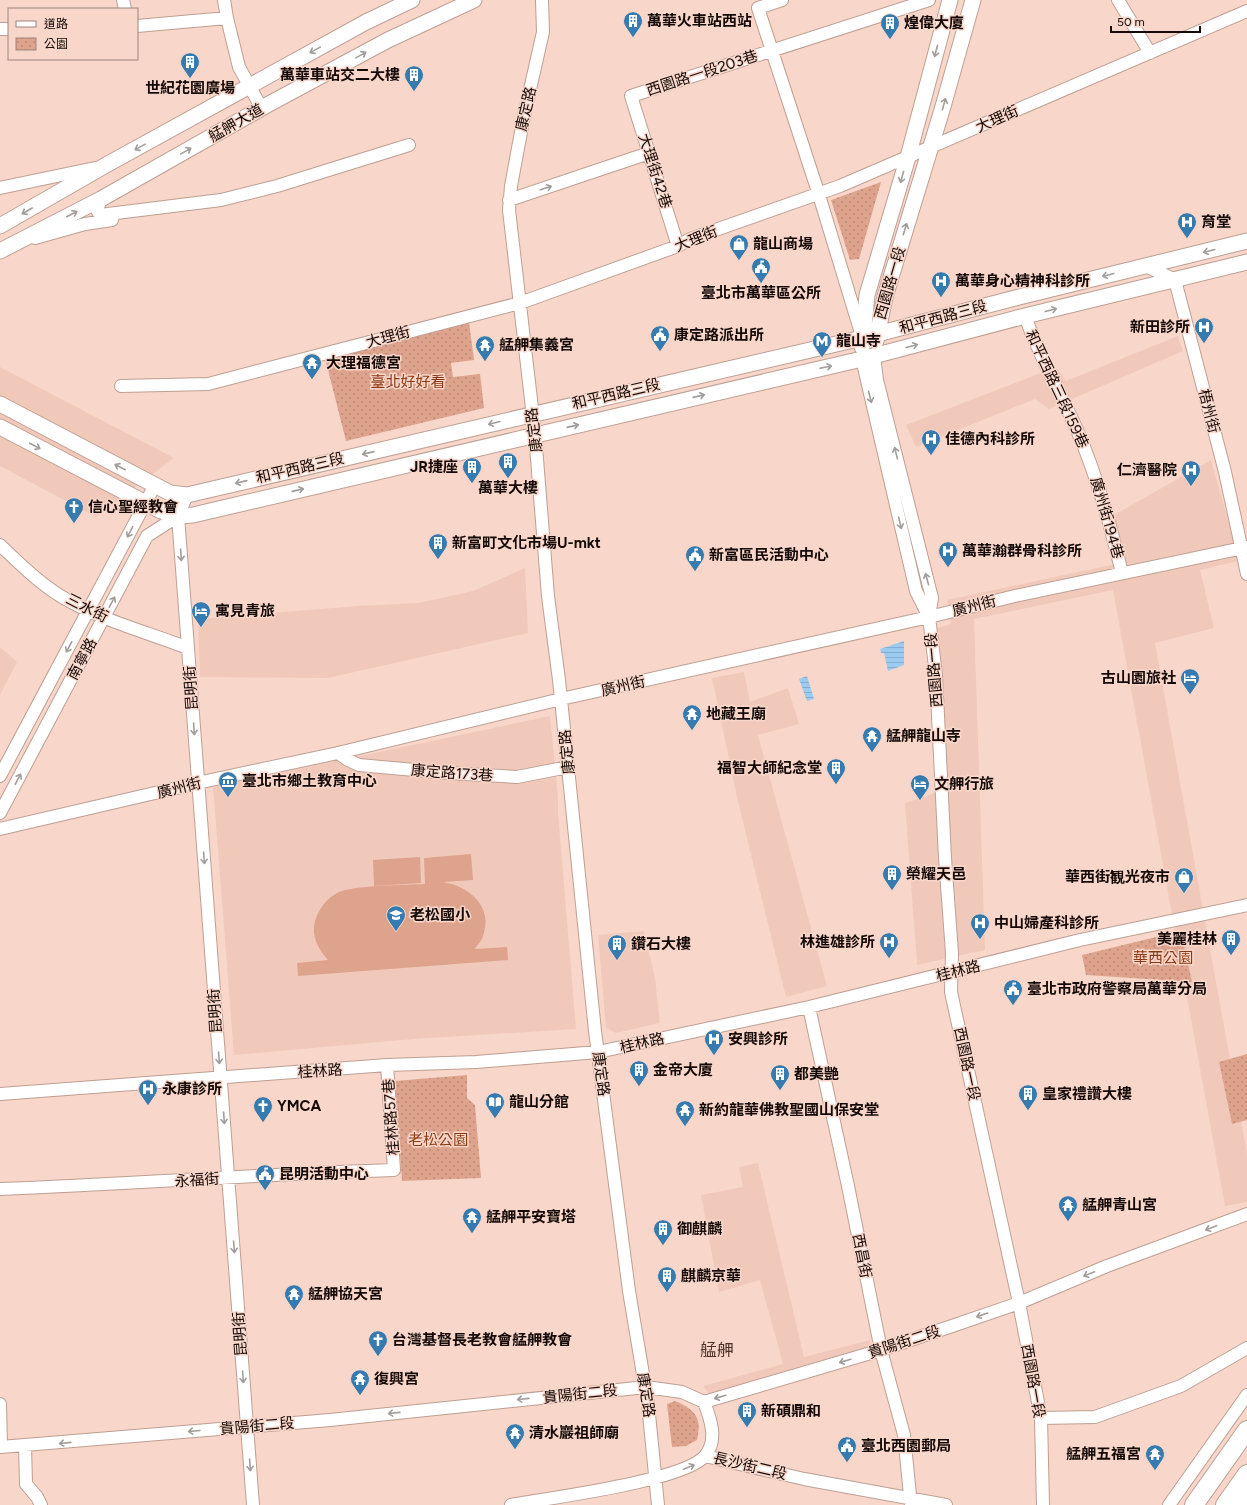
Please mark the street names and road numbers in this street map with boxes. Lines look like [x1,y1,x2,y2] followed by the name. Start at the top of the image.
[644,46,760,100] street label: 西園路一段203巷
[512,85,540,133] street label: 康定路
[206,100,266,146] street label: 艋舺大道
[973,102,1021,136] street label: 大理街
[634,131,676,211] street label: 大理街42巷
[672,222,720,256] street label: 大理街
[871,244,909,322] street label: 西園路一段
[897,297,989,337] street label: 和平西路三段
[364,322,412,352] street label: 大理街
[1022,327,1092,451] street label: 和平西路三段159巷
[570,375,662,413] street label: 和平西路三段
[1195,387,1223,435] street label: 梧州街
[522,407,546,453] street label: 康定路
[254,449,346,487] street label: 和平西路三段
[1087,475,1127,561] street label: 廣州街194巷
[63,590,111,626] street label: 三水街
[950,592,998,620] street label: 廣州街
[922,632,946,708] street label: 西園路一段
[63,635,101,683] street label: 南寧路
[180,665,202,711] street label: 昆明街
[599,672,647,700] street label: 廣州街
[556,729,578,775] street label: 康定路
[410,761,494,785] street label: 康定路173巷
[155,774,203,802] street label: 廣州街
[934,957,982,985] street label: 桂林路
[204,988,226,1034] street label: 昆明街
[950,1025,984,1103] street label: 西園路一段
[618,1029,666,1057] street label: 桂林路
[589,1050,613,1098] street label: 康定路
[297,1060,343,1082] street label: 桂林路
[379,1078,403,1156] street label: 桂林路57巷
[174,1169,220,1191] street label: 永福街
[849,1232,875,1280] street label: 西昌街
[229,1311,251,1357] street label: 昆明街
[866,1322,942,1362] street label: 貴陽街二段
[1018,1342,1048,1420] street label: 西園路一段
[634,1371,658,1419] street label: 康定路
[542,1381,618,1407] street label: 貴陽街二段
[219,1414,295,1438] street label: 貴陽街二段
[711,1449,789,1483] street label: 長沙街二段

